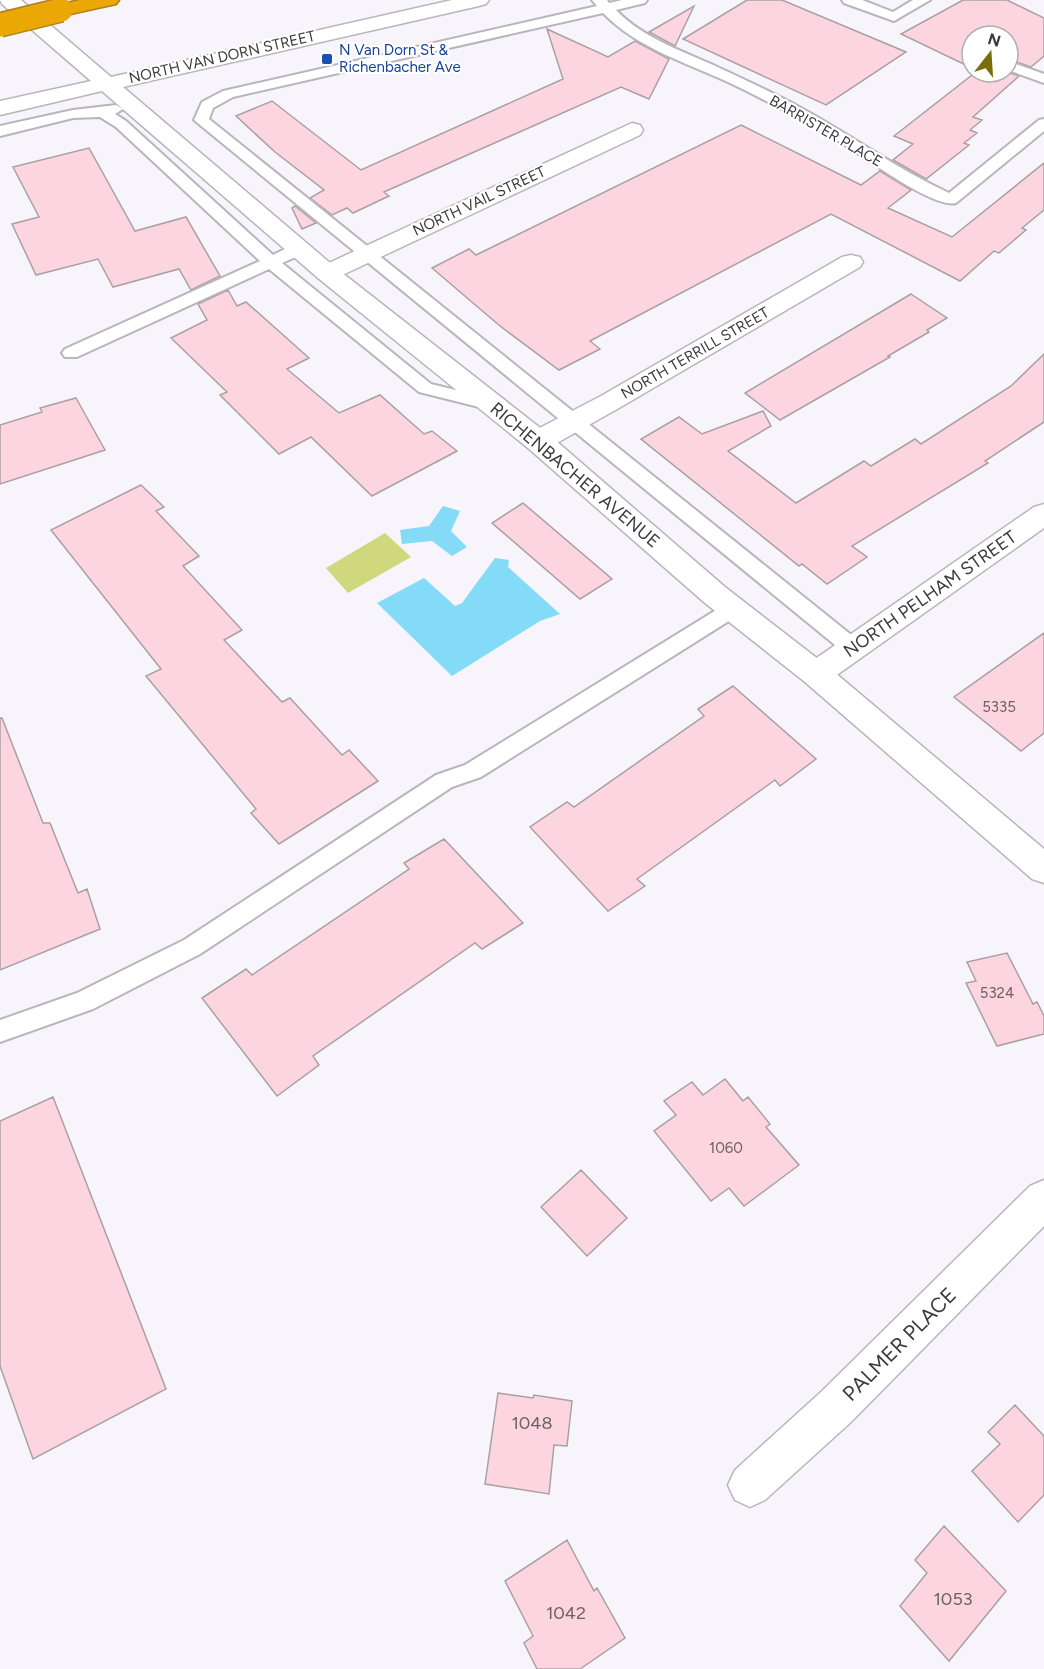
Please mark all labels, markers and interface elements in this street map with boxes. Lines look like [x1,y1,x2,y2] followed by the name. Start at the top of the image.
[960,24,1020,84] north arrow
[127,27,318,87] street label: NORTH VAN DORN STREET
[986,29,1003,51] text: N
[339,41,461,76] place label: N Van Dorn St & Richenbacher Ave
[320,52,334,66] marker: N Van Dorn St & Richenbacher Ave
[766,91,886,171] street label: BARRISTER PLACE
[410,162,549,240] street label: NORTH VAIL STREET
[618,303,773,403] street label: NORTH TERRILL STREET
[486,398,664,552] street label: RICHENBACHER AVENUE
[839,526,1021,662] street label: NORTH PELHAM STREET
[982,698,1016,716] house number: 5335
[980,984,1014,1002] house number: 5324
[709,1139,743,1157] house number: 1060
[837,1282,961,1406] street label: PALMER PLACE
[511,1412,553,1434] house number: 1048
[933,1588,973,1610] house number: 1053
[546,1602,586,1624] house number: 1042

